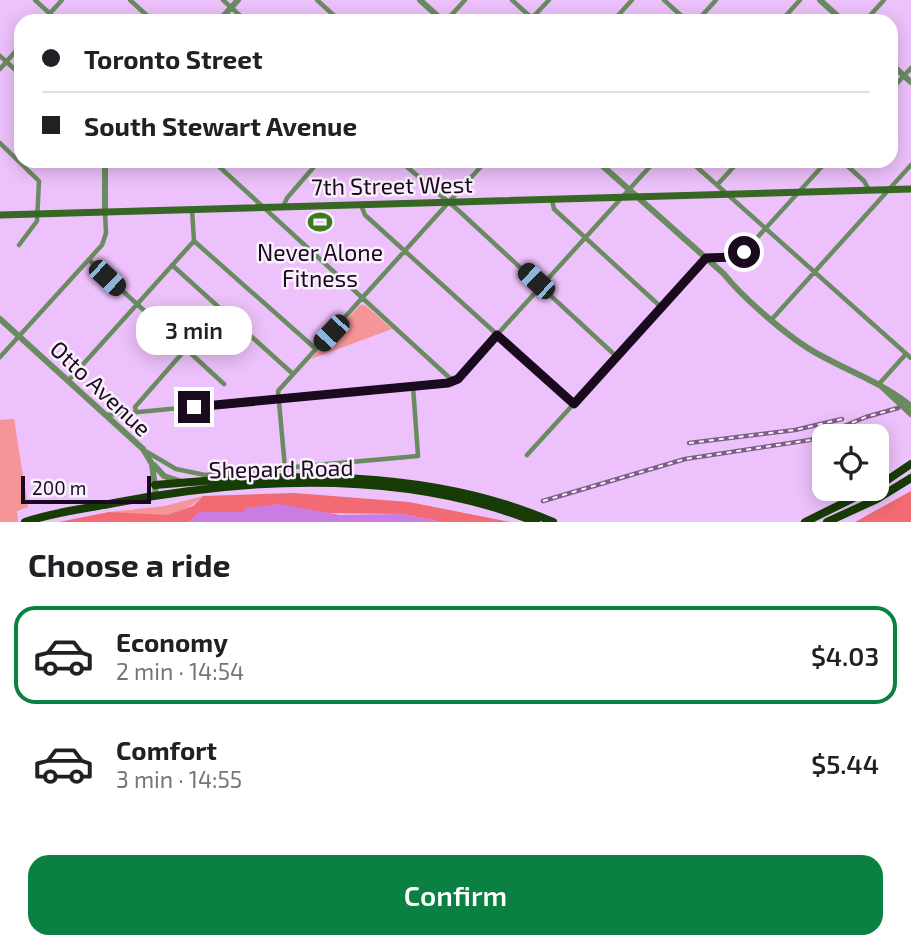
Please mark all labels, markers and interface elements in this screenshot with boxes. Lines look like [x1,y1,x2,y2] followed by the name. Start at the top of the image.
[84,43,263,74] text: Toronto Street
[84,110,357,141] text: South Stewart Avenue
[311,170,473,200] street label: 7th Street West
[306,208,334,236] sports icon: Never Alone Fitness
[728,236,760,268] route start
[257,238,383,292] place label: Never Alone Fitness
[85,256,130,300] car
[514,259,559,303] car
[136,306,252,354] callout: 3 min
[309,310,354,356] car
[165,316,223,344] text: 3 min
[45,334,157,442] street label: Otto Avenue
[178,391,210,423] route end
[812,424,889,501] map controls
[812,424,889,501] button: locate
[208,453,354,483] street label: Shepard Road
[21,473,150,505] scale bar
[32,476,86,499] text: 200 m
[28,545,231,583] text: Choose a ride
[32,624,95,687] icon: car
[116,626,228,657] text: Economy
[811,640,879,671] text: $4.03
[116,657,244,685] text: 2 min · 14:54
[32,732,95,795] icon: car
[116,734,217,765] text: Comfort
[811,748,879,779] text: $5.44
[116,765,242,793] text: 3 min · 14:55
[28,855,883,935] button: Confirm

